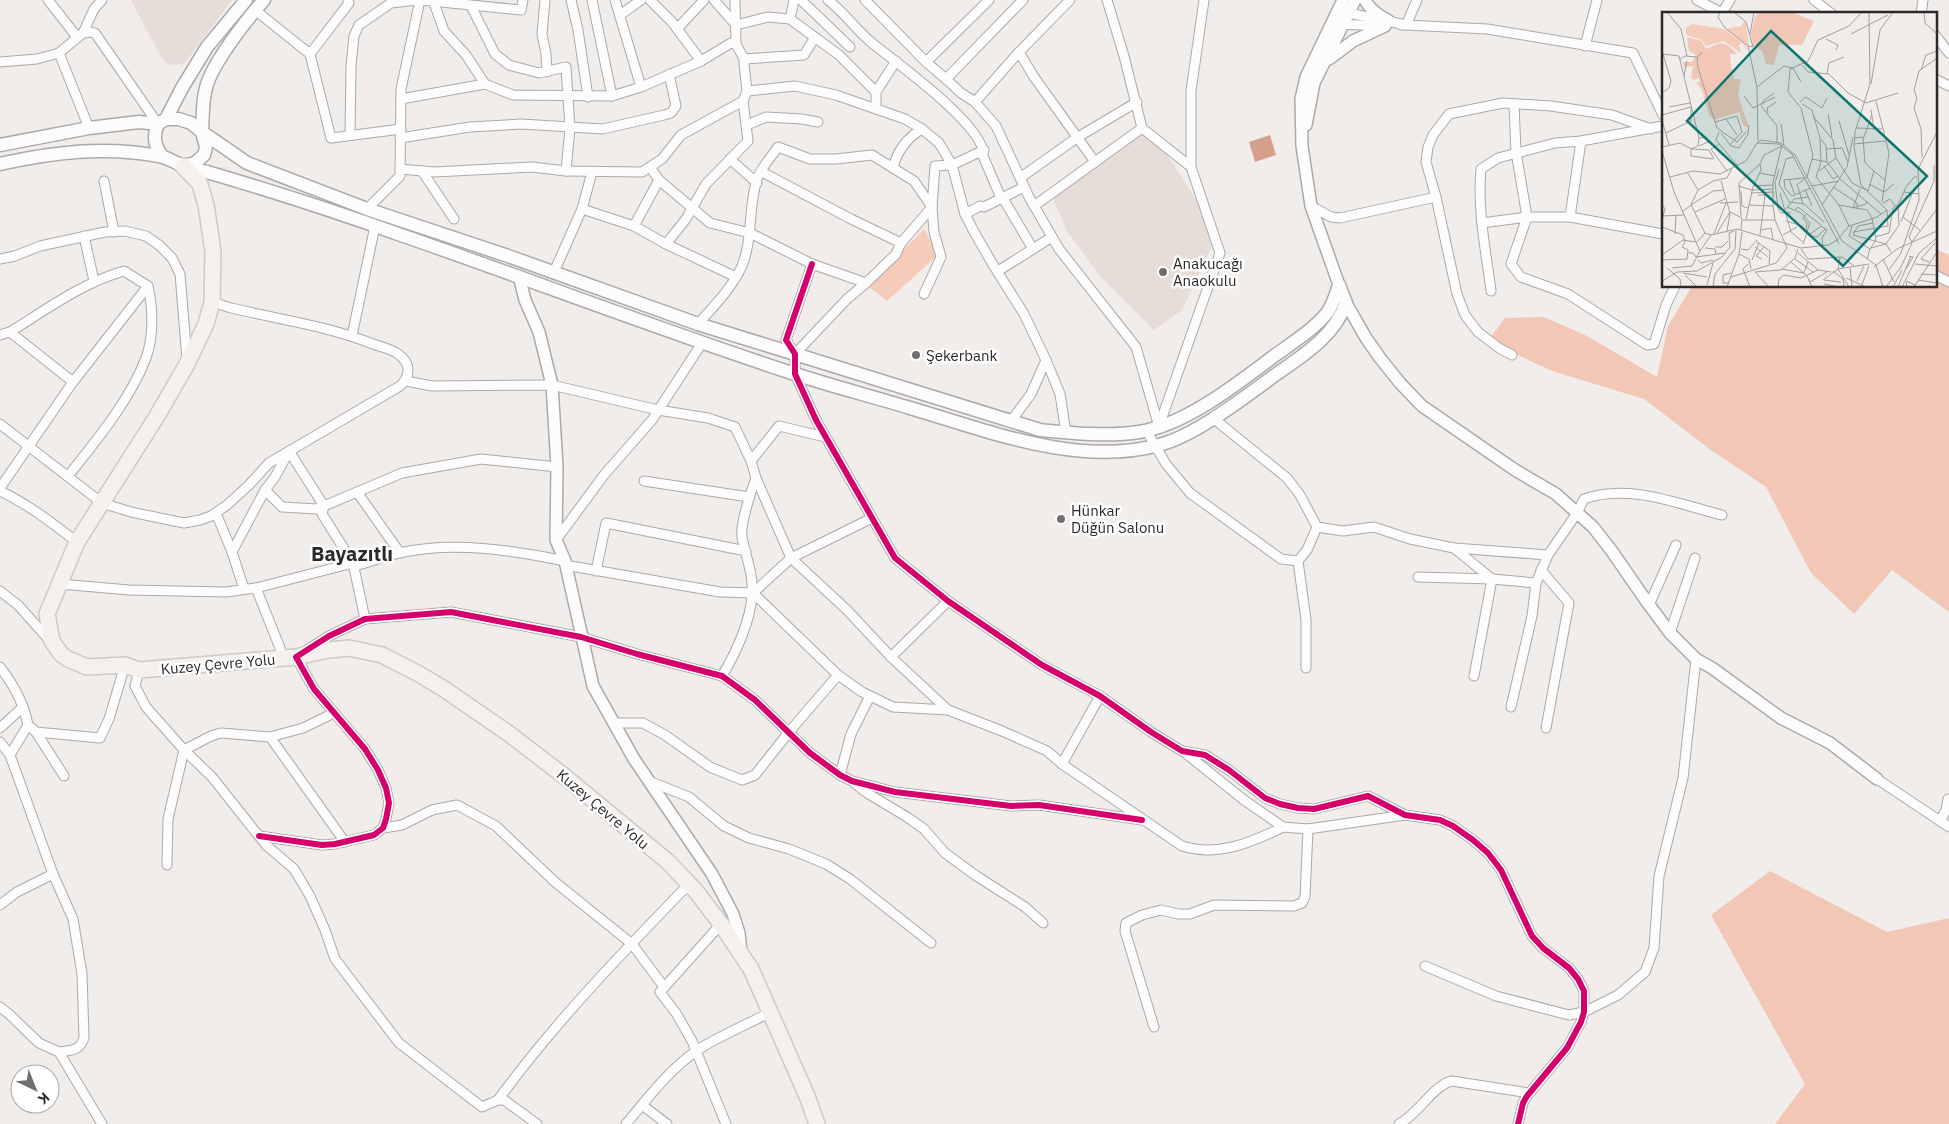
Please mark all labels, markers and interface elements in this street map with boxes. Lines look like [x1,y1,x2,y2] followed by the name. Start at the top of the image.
[1662,12,1936,288] inset map
[1173,254,1243,290] place label: Anakucağı Anaokulu
[1157,266,1169,278] marker: Anakucağı Anaokulu
[926,346,998,365] place label: Şekerbank
[910,349,922,361] marker: Şekerbank
[1071,501,1164,537] place label: Hünkar Düğün Salonu
[1055,513,1067,525] marker: Hünkar Düğün Salonu
[311,540,393,567] district label: Bayazıtlı
[160,650,276,678] street label: Kuzey Çevre Yolu
[553,765,653,853] street label: Kuzey Çevre Yolu
[10,1064,60,1114] north arrow
[34,1089,54,1109] text: K

